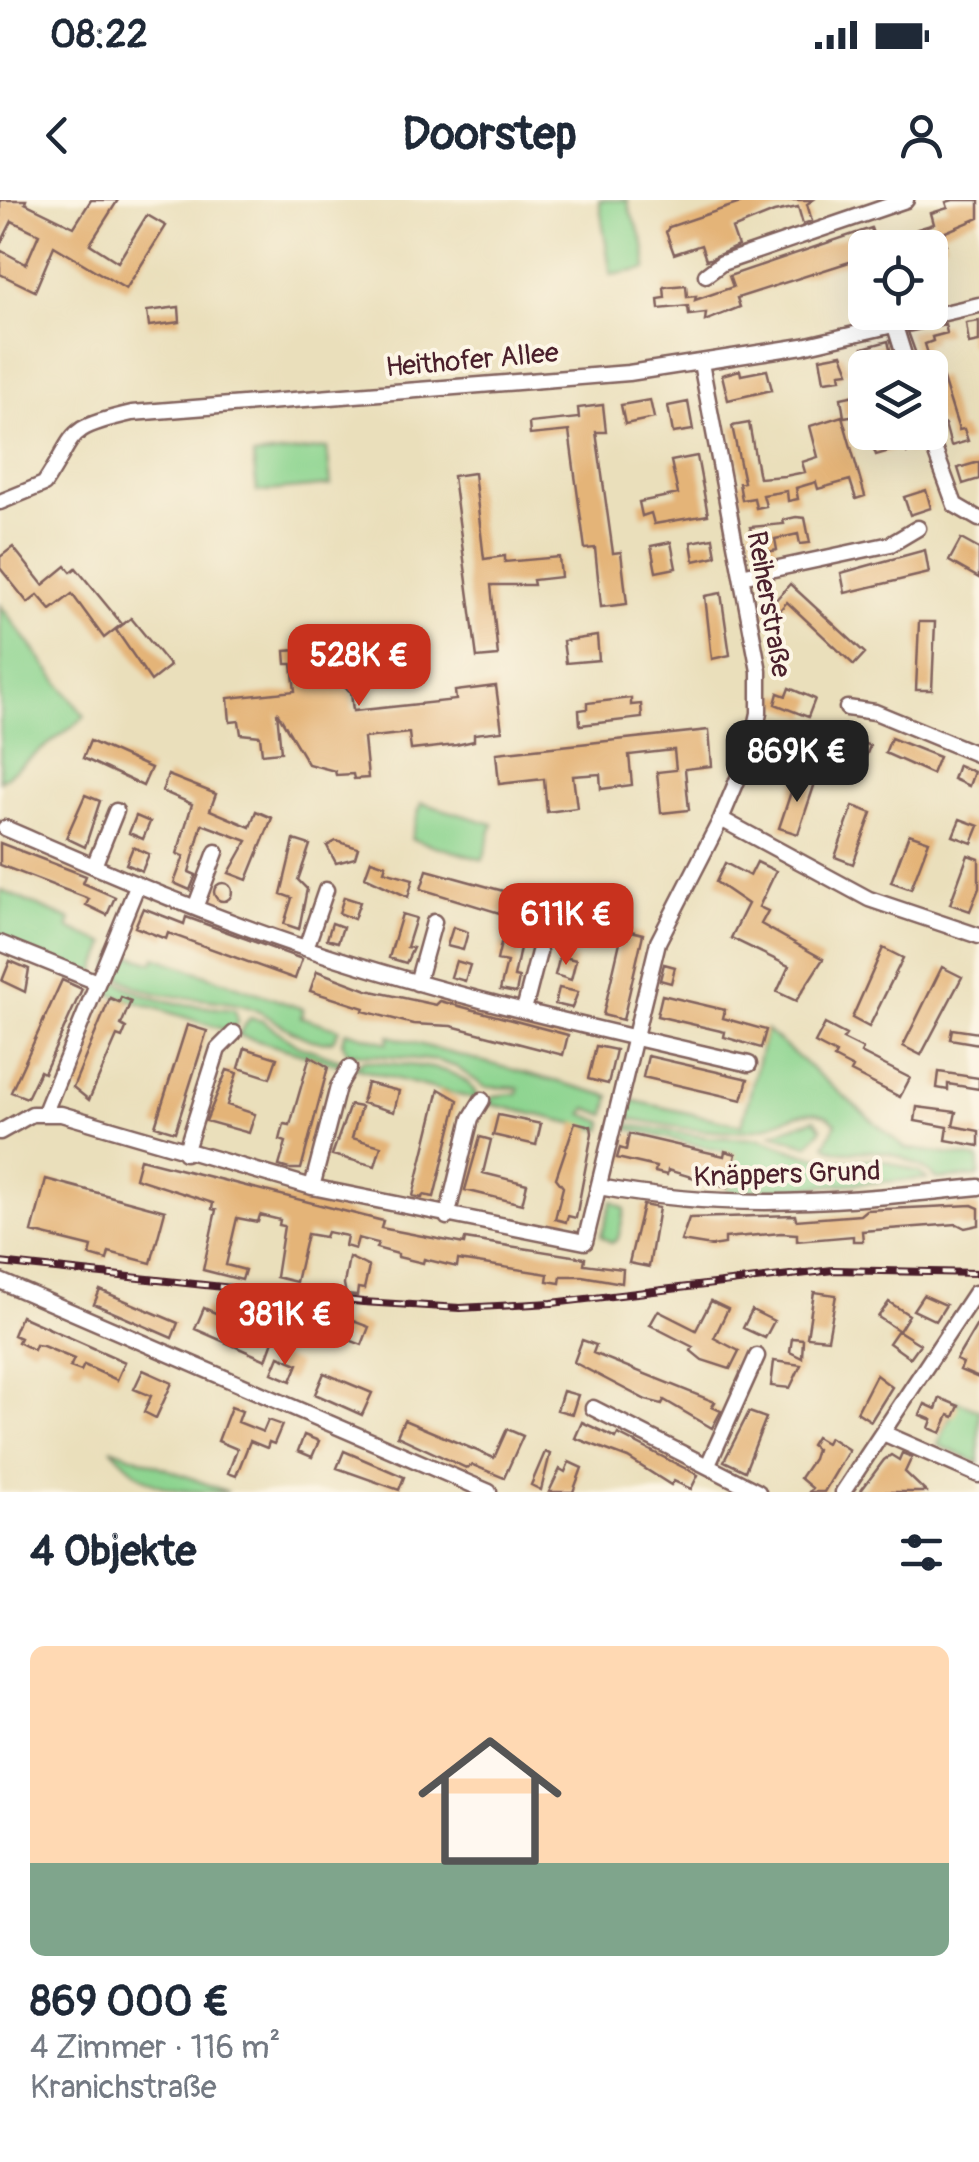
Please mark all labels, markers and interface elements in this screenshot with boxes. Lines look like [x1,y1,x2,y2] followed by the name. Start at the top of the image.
[50,11,148,59] text: 08:22
[402,107,577,163] text: Doorstep
[30,108,85,163] icon: back
[894,108,949,163] icon: person
[848,230,948,450] map controls
[848,230,948,330] button: locate
[384,335,560,385] street label: Heithofer Allee
[848,350,948,450] button: layers
[738,528,799,680] street label: Reiherstraße
[278,624,440,709] pin: 528K €
[310,636,408,676] text: 528K €
[716,720,878,805] pin: 869K €
[748,732,846,772] text: 869K €
[485,883,647,968] pin: 611K €
[520,895,612,935] text: 611K €
[693,1154,881,1195] street label: Knäppers Grund
[204,1283,366,1368] pin: 381K €
[238,1295,332,1335] text: 381K €
[894,1525,949,1580] icon: filters
[30,1526,196,1578] text: 4 Objekte
[400,1711,580,1891] icon: home
[30,1976,229,2028] text: 869 000 €
[30,2028,280,2068] text: 4 Zimmer · 116 m²
[30,2068,216,2108] text: Kranichstraße

